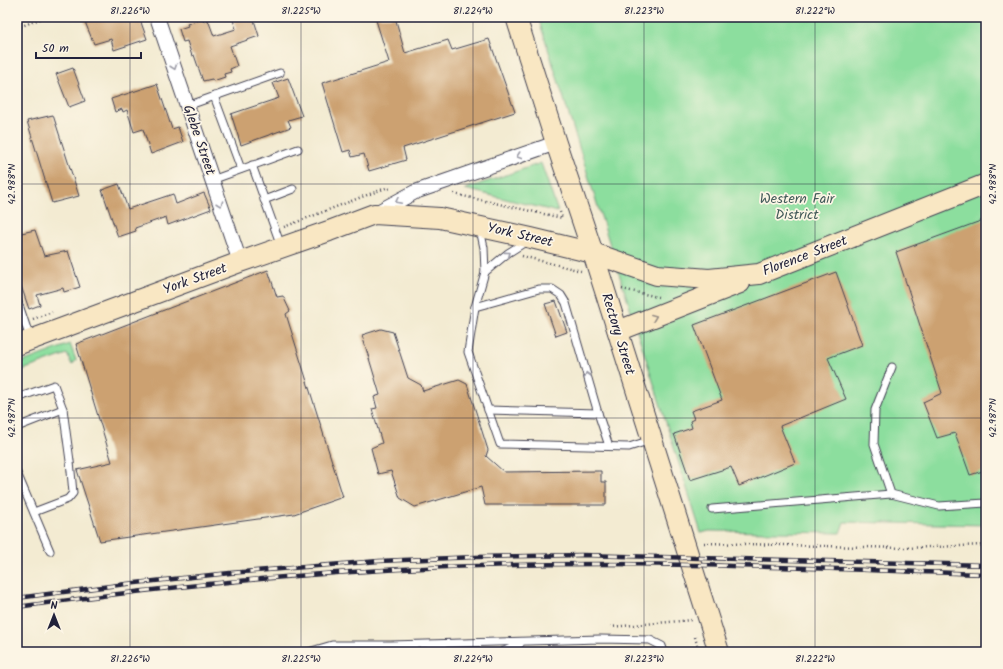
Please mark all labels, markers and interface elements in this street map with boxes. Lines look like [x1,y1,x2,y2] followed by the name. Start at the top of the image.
[110,3,150,19] text: 81.226°W
[281,3,321,19] text: 81.225°W
[453,3,493,19] text: 81.224°W
[624,3,664,19] text: 81.223°W
[795,3,835,19] text: 81.222°W
[36,34,141,60] scale bar
[42,39,69,58] text: 50 m
[169,64,178,71] one-way arrow
[177,102,221,179] street label: Glebe Street
[516,151,523,160] one-way arrow
[4,163,20,204] text: 42.988°N
[985,163,1001,204] text: 42.988°N
[760,188,836,226] park label: Western Fair District
[394,197,402,204] one-way arrow
[216,200,224,207] one-way arrow
[485,217,556,253] street label: York Street
[759,230,851,282] street label: Florence Street
[503,251,510,258] one-way arrow
[160,257,231,301] street label: York Street
[595,290,641,378] street label: Rectory Street
[650,314,657,322] one-way arrow
[583,372,592,379] one-way arrow
[4,398,20,438] text: 42.987°N
[985,398,1001,438] text: 42.987°N
[34,595,74,635] north arrow
[51,597,58,615] text: N
[110,651,150,667] text: 81.226°W
[281,651,321,667] text: 81.225°W
[453,651,493,667] text: 81.224°W
[624,651,664,667] text: 81.223°W
[795,651,835,667] text: 81.222°W

